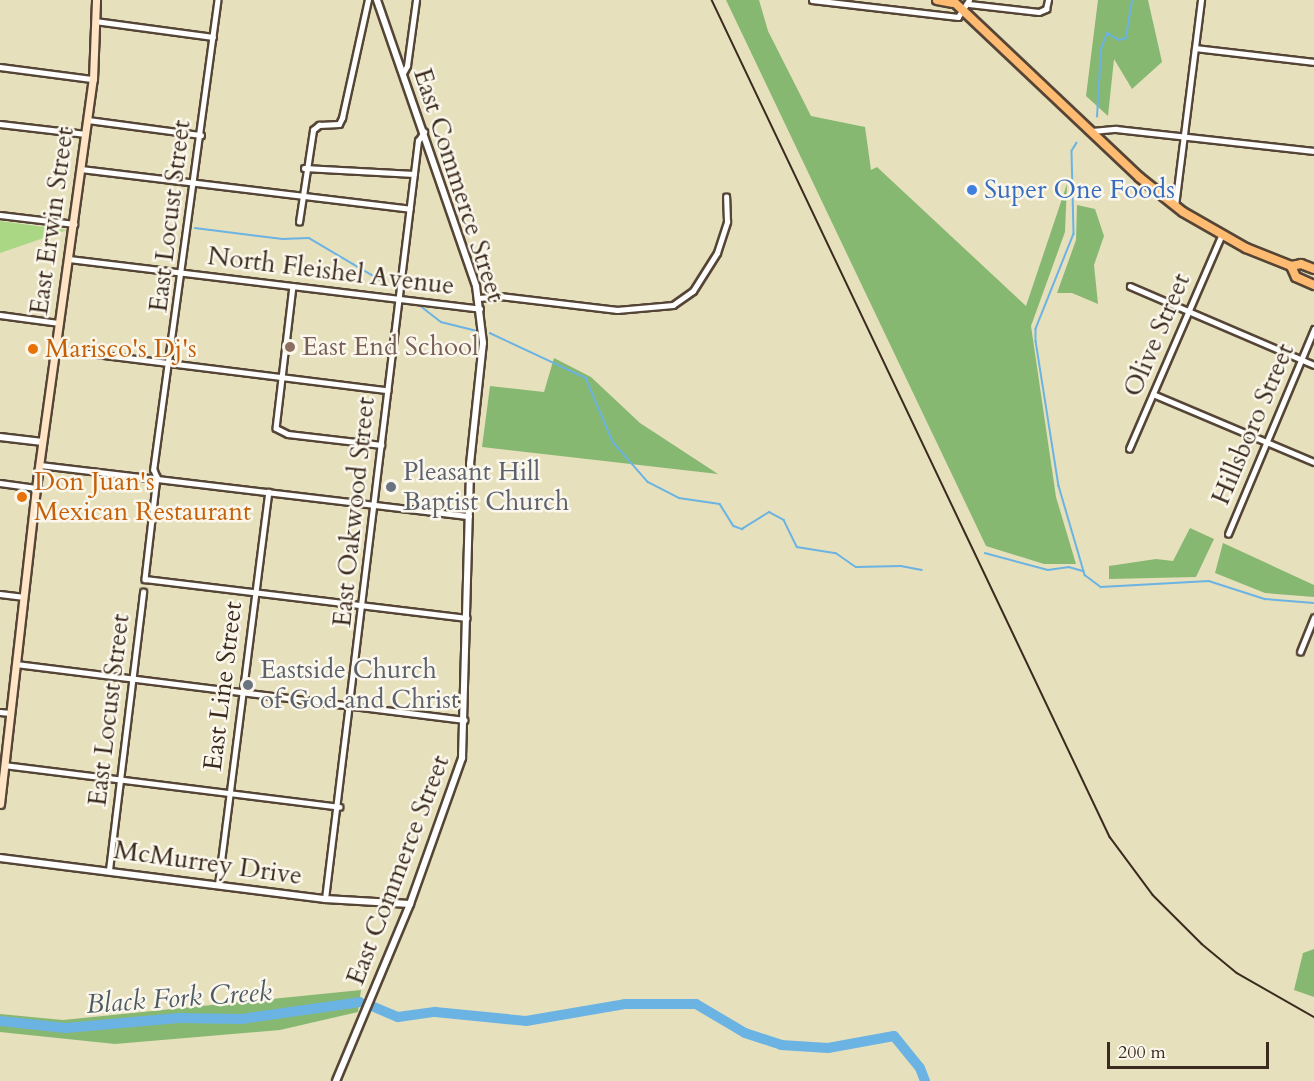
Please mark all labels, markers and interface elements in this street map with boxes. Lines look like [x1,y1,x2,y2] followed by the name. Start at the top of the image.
[407,64,511,306] street label: East Commerce Street
[143,118,197,314] street label: East Locust Street
[23,125,81,317] street label: East Erwin Street
[984,174,1175,206] place label: Super One Foods
[965,183,979,197] marker: Super One Foods
[206,240,456,302] street label: North Fleishel Avenue
[1117,269,1197,401] street label: Olive Street
[302,331,479,363] place label: East End School
[45,333,197,365] place label: Marisco's Dj's
[1205,339,1301,509] street label: Hillsboro Street
[283,340,297,354] marker: East End School
[26,342,40,356] marker: Marisco's Dj's
[326,395,382,629] street label: East Oakwood Street
[403,456,569,518] place label: Pleasant Hill Baptist Church
[34,466,251,528] place label: Don Juan's Mexican Restaurant
[384,480,398,494] marker: Pleasant Hill Baptist Church
[15,490,29,504] marker: Don Juan's Mexican Restaurant
[197,600,249,772] street label: East Line Street
[82,612,136,808] street label: East Locust Street
[260,654,459,716] place label: Eastside Church of God and Christ
[241,678,255,692] marker: Eastside Church of God and Christ
[340,751,456,989] street label: East Commerce Street
[112,834,304,892] street label: McMurrey Drive
[85,975,273,1021] water label: Black Fork Creek
[1110,1030,1272,1068] scale bar
[1118,1040,1166,1065] text: 200 m

